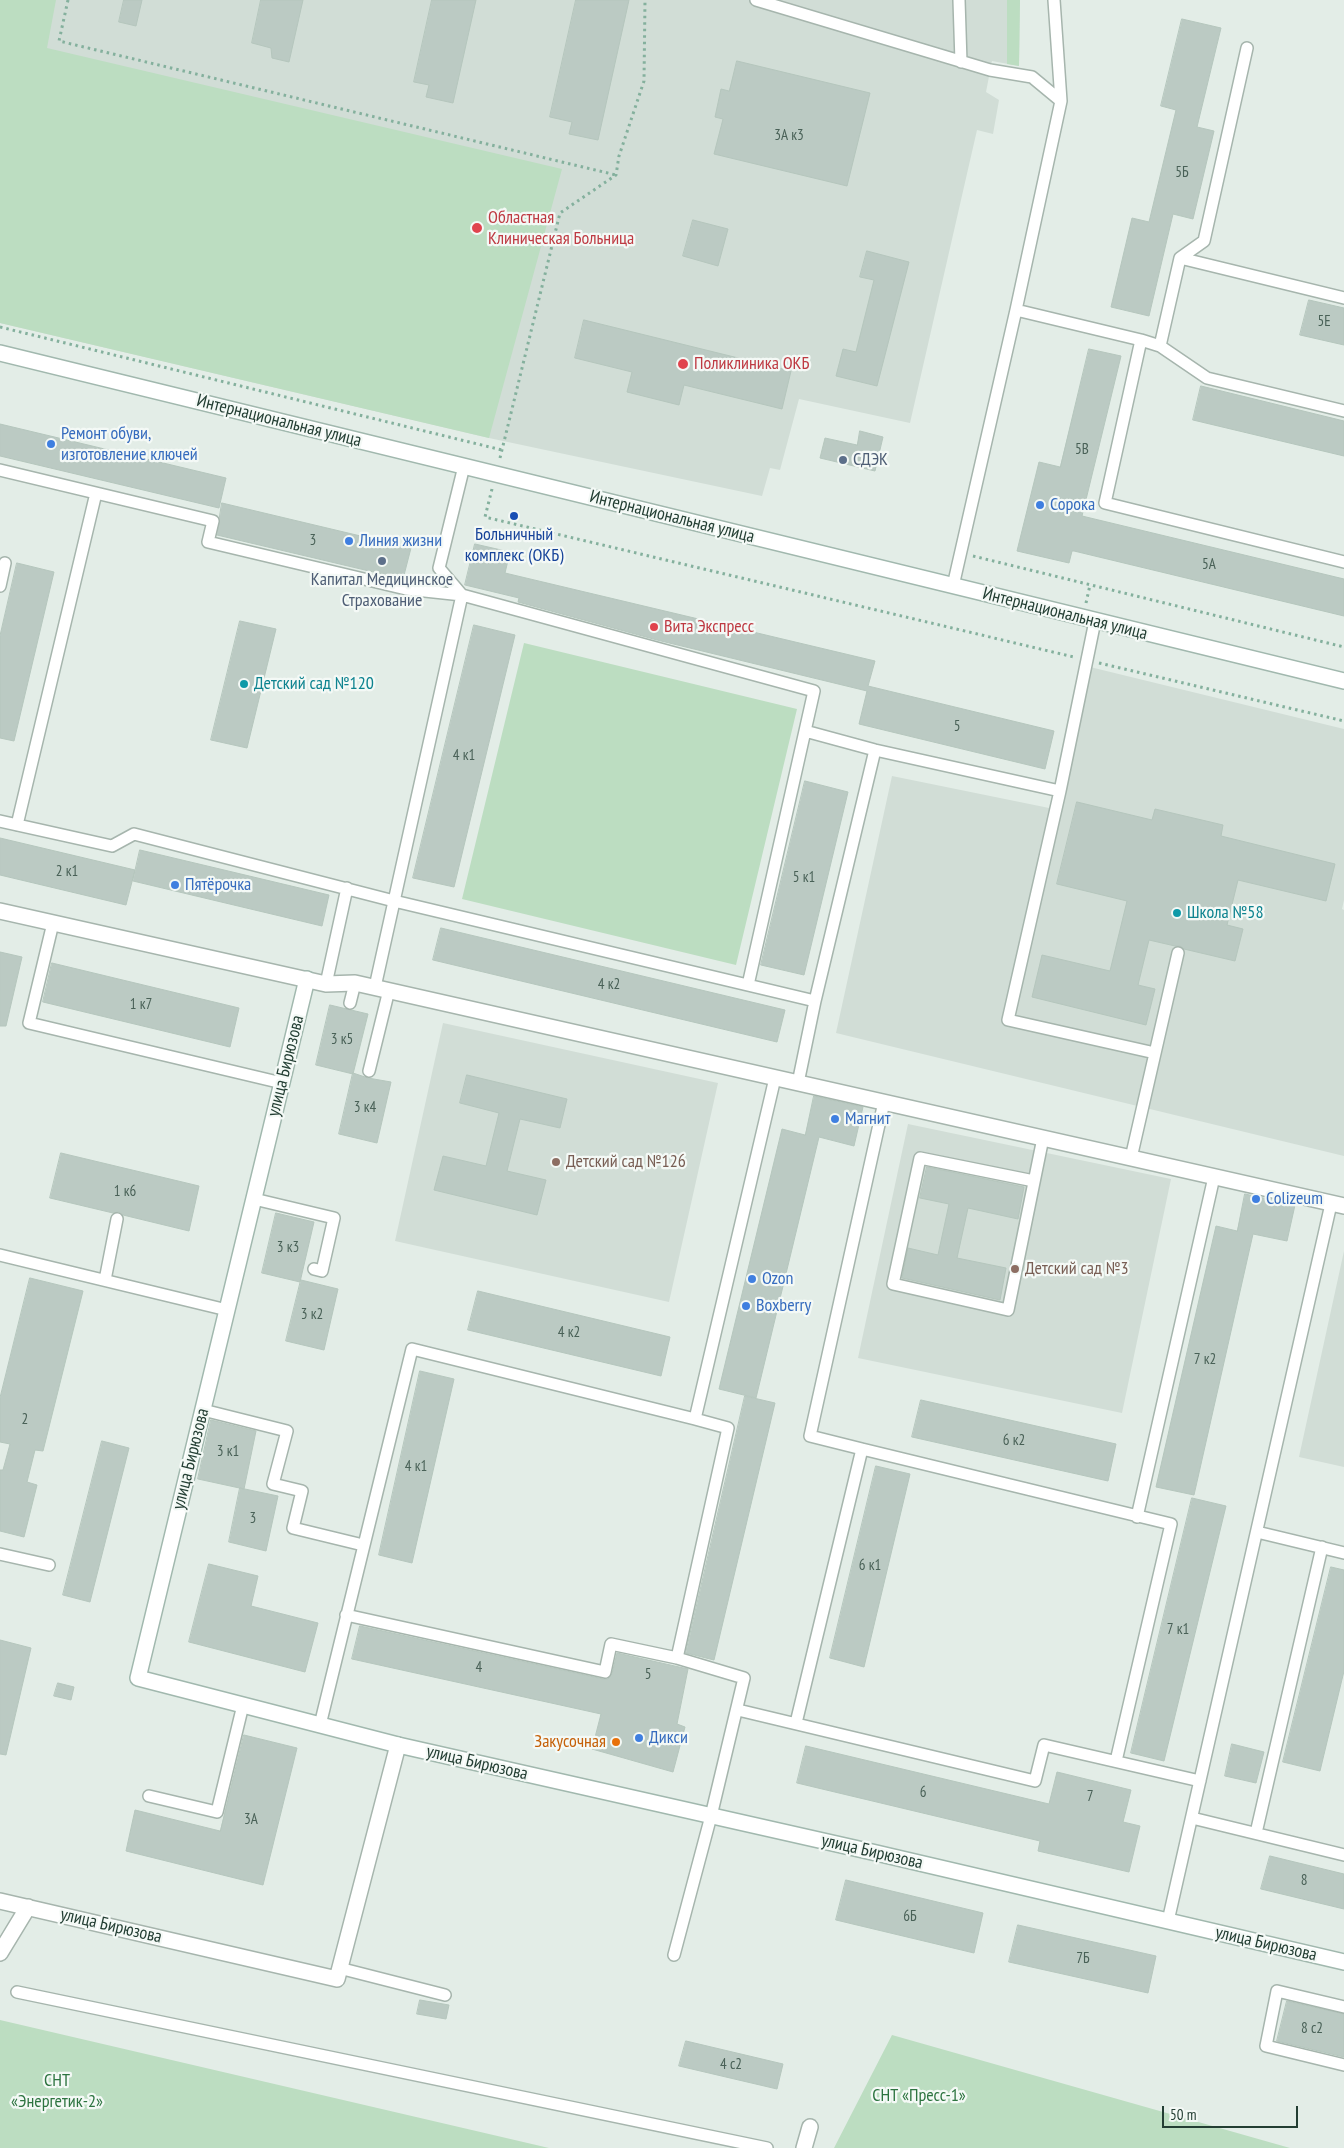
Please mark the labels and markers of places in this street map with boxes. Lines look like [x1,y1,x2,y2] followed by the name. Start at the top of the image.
[488,207,634,250] place label: Областная Клиническая Больница
[470,221,484,235] marker: Областная Клиническая Больница
[694,353,809,375] place label: Поликлиника ОКБ
[676,357,690,371] marker: Поликлиника ОКБ
[61,423,198,466] place label: Ремонт обуви, изготовление ключей
[45,438,57,450] marker: Ремонт обуви, изготовление ключей
[853,449,888,471] place label: СДЭК
[837,454,849,466] marker: СДЭК
[1050,494,1095,516] place label: Сорока
[1034,499,1046,511] marker: Сорока
[508,510,520,522] marker: Больничный комплекс (ОКБ)
[465,524,563,566] place label: Больничный комплекс (ОКБ)
[359,530,442,552] place label: Линия жизни
[343,535,355,547] marker: Линия жизни
[376,555,388,567] marker: Капитал Медицинское Страхование
[311,569,453,612] place label: Капитал Медицинское Страхование
[664,616,754,638] place label: Вита Экспресс
[648,621,660,633] marker: Вита Экспресс
[254,673,374,695] place label: Детский сад №120
[238,678,250,690] marker: Детский сад №120
[185,874,251,896] place label: Пятёрочка
[169,879,181,891] marker: Пятёрочка
[1187,902,1264,924] place label: Школа №58
[1171,907,1183,919] marker: Школа №58
[845,1108,890,1130] place label: Магнит
[829,1113,841,1125] marker: Магнит
[566,1151,686,1173] place label: Детский сад №126
[550,1156,562,1168] marker: Детский сад №126
[1266,1188,1323,1210] place label: Colizeum
[1250,1193,1262,1205] marker: Colizeum
[1025,1258,1129,1280] place label: Детский сад №3
[1009,1263,1021,1275] marker: Детский сад №3
[762,1268,794,1290] place label: Ozon
[746,1273,758,1285] marker: Ozon
[756,1295,811,1317] place label: Boxberry
[740,1300,752,1312] marker: Boxberry
[649,1727,688,1749] place label: Дикси
[534,1731,606,1753] place label: Закусочная
[633,1732,645,1744] marker: Дикси
[610,1736,622,1748] marker: Закусочная

